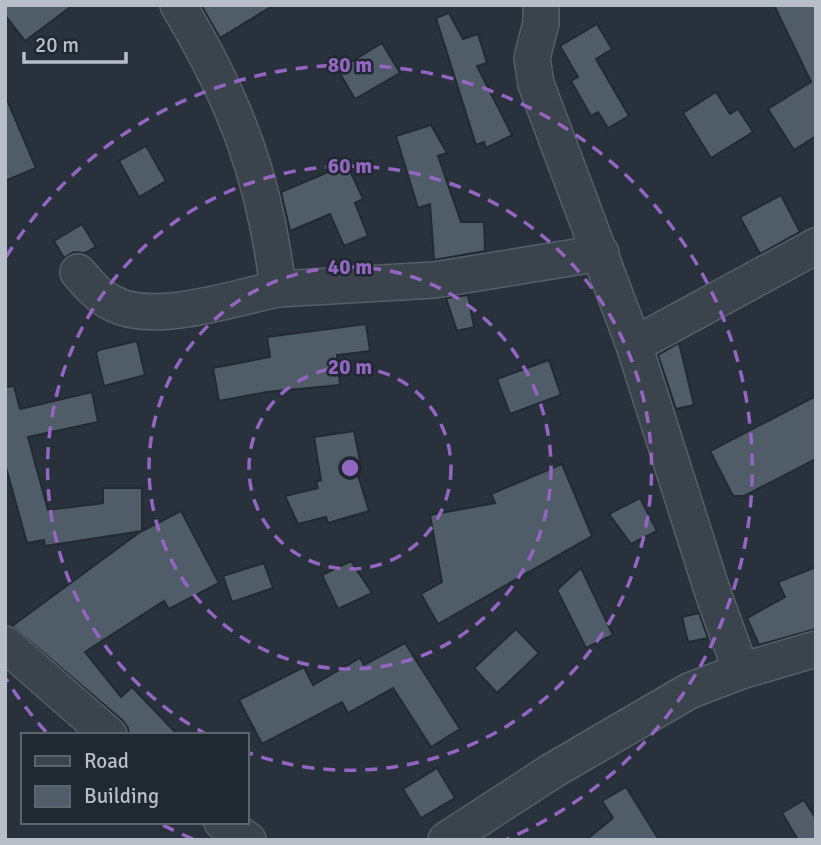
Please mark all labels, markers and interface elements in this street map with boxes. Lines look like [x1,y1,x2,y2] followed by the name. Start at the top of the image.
[24,21,126,65] scale bar
[35,32,79,58] text: 20 m
[328,52,372,78] text: 80 m
[328,153,372,179] text: 60 m
[328,254,372,280] text: 40 m
[328,354,372,380] text: 20 m
[338,456,362,480] centre of rings
[21,733,248,824] legend
[84,748,129,774] text: Road
[84,783,159,809] text: Building

